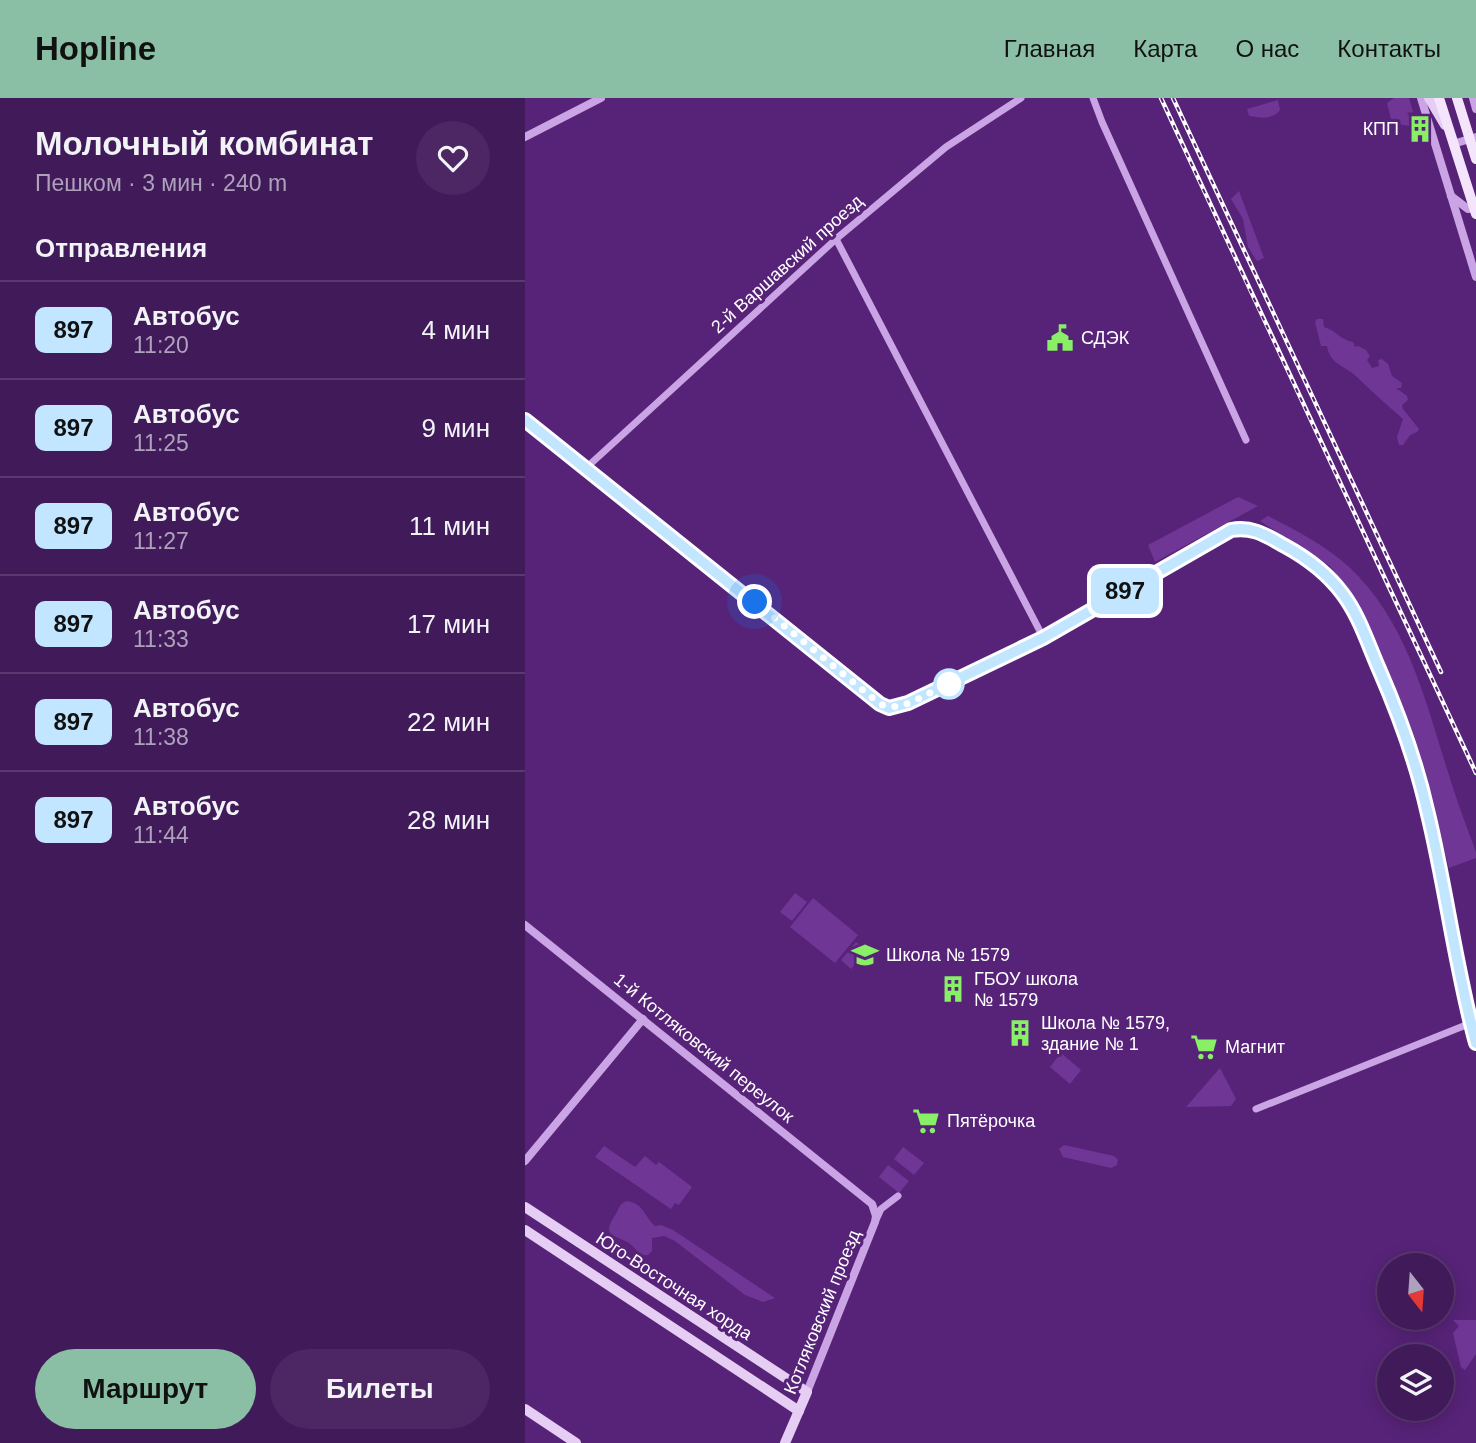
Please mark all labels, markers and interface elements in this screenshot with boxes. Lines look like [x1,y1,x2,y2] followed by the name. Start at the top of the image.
[35,30,156,67] text: Hopline
[1004,35,1095,62] text: Главная
[1133,35,1197,62] text: Карта
[1235,35,1299,62] text: О нас
[1337,35,1441,62] text: Контакты
[1405,114,1435,144] building icon: КПП
[1363,119,1399,139] place label: КПП
[416,121,490,195] button: heart
[35,125,373,162] text: Молочный комбинат
[35,170,287,196] text: Пешком · 3 мин · 240 m
[707,190,867,337] street label: 2-й Варшавский проезд
[35,233,207,263] text: Отправления
[133,301,240,331] text: Автобус
[422,315,490,345] text: 4 мин
[53,316,94,343] text: 897
[1045,323,1075,353] public building icon: СДЭК
[1081,328,1130,348] place label: СДЭК
[133,332,189,358] text: 11:20
[133,399,240,429] text: Автобус
[422,413,490,443] text: 9 мин
[53,414,94,441] text: 897
[133,430,189,456] text: 11:25
[133,497,240,527] text: Автобус
[409,511,490,541] text: 11 мин
[53,512,94,539] text: 897
[133,528,189,554] text: 11:27
[1085,568,1165,614] line badge: 897
[1105,577,1145,604] text: 897
[737,584,772,619] your location
[133,595,240,625] text: Автобус
[407,609,490,639] text: 17 мин
[53,610,94,637] text: 897
[133,626,189,652] text: 11:33
[934,669,964,699] unlabelled marker
[133,693,240,723] text: Автобус
[407,707,490,737] text: 22 мин
[53,708,94,735] text: 897
[133,724,189,750] text: 11:38
[133,791,240,821] text: Автобус
[407,805,490,835] text: 28 мин
[53,806,94,833] text: 897
[133,822,189,848] text: 11:44
[850,940,880,970] school or university icon: Школа № 1579
[886,945,1010,965] place label: Школа № 1579
[610,969,798,1127] street label: 1-й Котляковский переулок
[974,969,1079,1010] place label: ГБОУ школа № 1579
[938,974,968,1004] building icon: ГБОУ школа № 1579
[1041,1013,1170,1054] place label: Школа № 1579, здание № 1
[1005,1018,1035,1048] building icon: Школа № 1579, здание № 1
[1189,1032,1219,1062] supermarket icon: Магнит
[1225,1037,1285,1057] place label: Магнит
[911,1106,941,1136] supermarket icon: Пятёрочка
[947,1111,1036,1131] place label: Пятёрочка
[780,1226,864,1397] street label: Котляковский проезд
[592,1228,757,1344] street label: Юго-Восточная хорда
[1377,1253,1454,1330] north arrow
[1377,1253,1454,1421] map controls
[1377,1344,1454,1421] button: layers
[35,1349,256,1429] button: Маршрут
[270,1349,490,1429] button: Билеты

